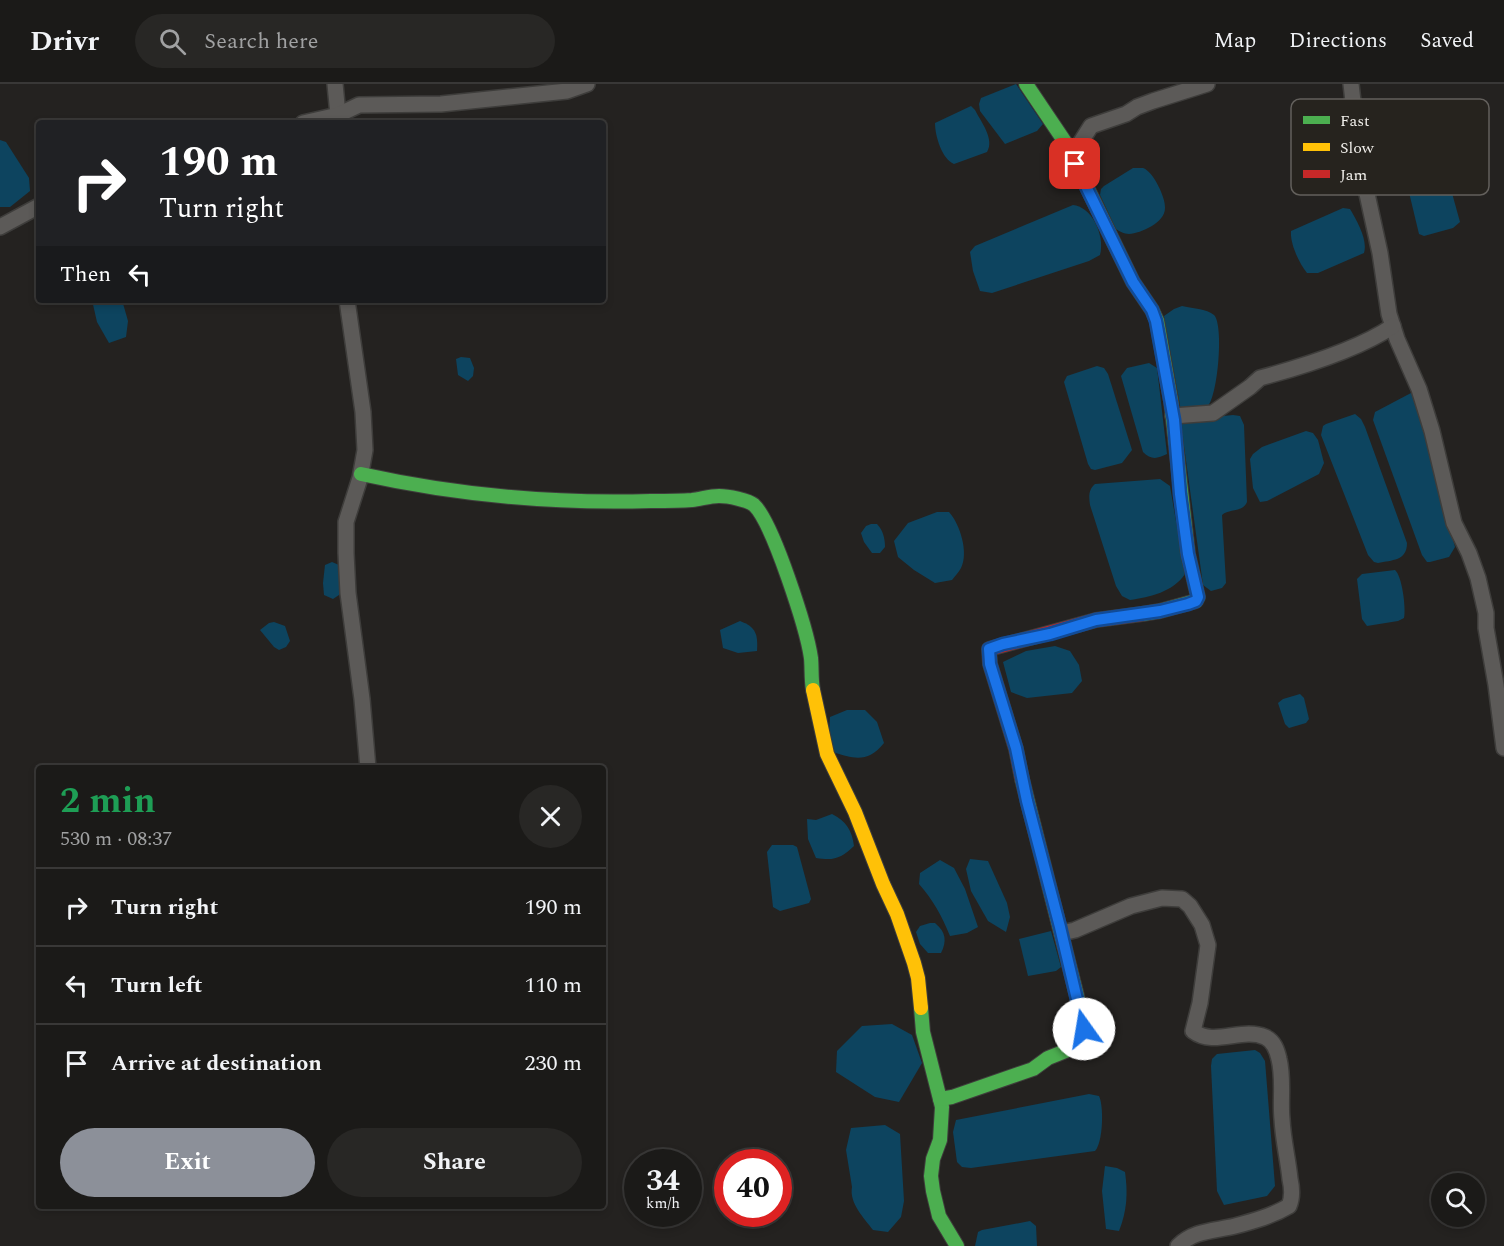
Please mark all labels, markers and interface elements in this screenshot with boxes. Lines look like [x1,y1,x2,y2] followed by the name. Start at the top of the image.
[135,14,555,68] search box
[30,20,99,63] text: Drivr
[156,25,189,58] icon: search
[204,25,318,58] text: Search here
[1214,25,1256,57] text: Map
[1289,25,1387,57] text: Directions
[1420,25,1474,57] text: Saved
[1291,99,1489,195] legend
[1340,109,1370,133] text: Fast
[159,131,278,194] text: 190 m
[1340,136,1375,160] text: Slow
[1049,138,1100,189] pin
[60,144,138,222] icon: right
[1058,147,1091,180] icon: arrive
[1340,163,1368,187] text: Jam
[159,188,284,230] text: Turn right
[60,258,111,291] text: Then
[123,258,156,291] icon: left
[60,774,156,829] text: 2 min
[519,785,582,848] button: close
[60,824,172,854] text: 530 m · 08:37
[60,891,93,924] icon: right
[111,891,218,924] text: Turn right
[525,891,582,924] text: 190 m
[60,969,93,1002] icon: left
[111,969,203,1002] text: Turn left
[525,969,582,1002] text: 110 m
[1052,997,1116,1061] position arrow
[60,1047,93,1080] icon: arrive
[111,1047,322,1080] text: Arrive at destination
[525,1047,582,1080] text: 230 m
[60,1128,315,1197] button: Exit
[327,1128,582,1197] button: Share
[714,1149,792,1227] speed limit sign: 40
[646,1158,680,1204] text: 34
[1431,1173,1485,1227] map controls
[1431,1173,1485,1227] button: search
[646,1192,680,1215] text: km/h

